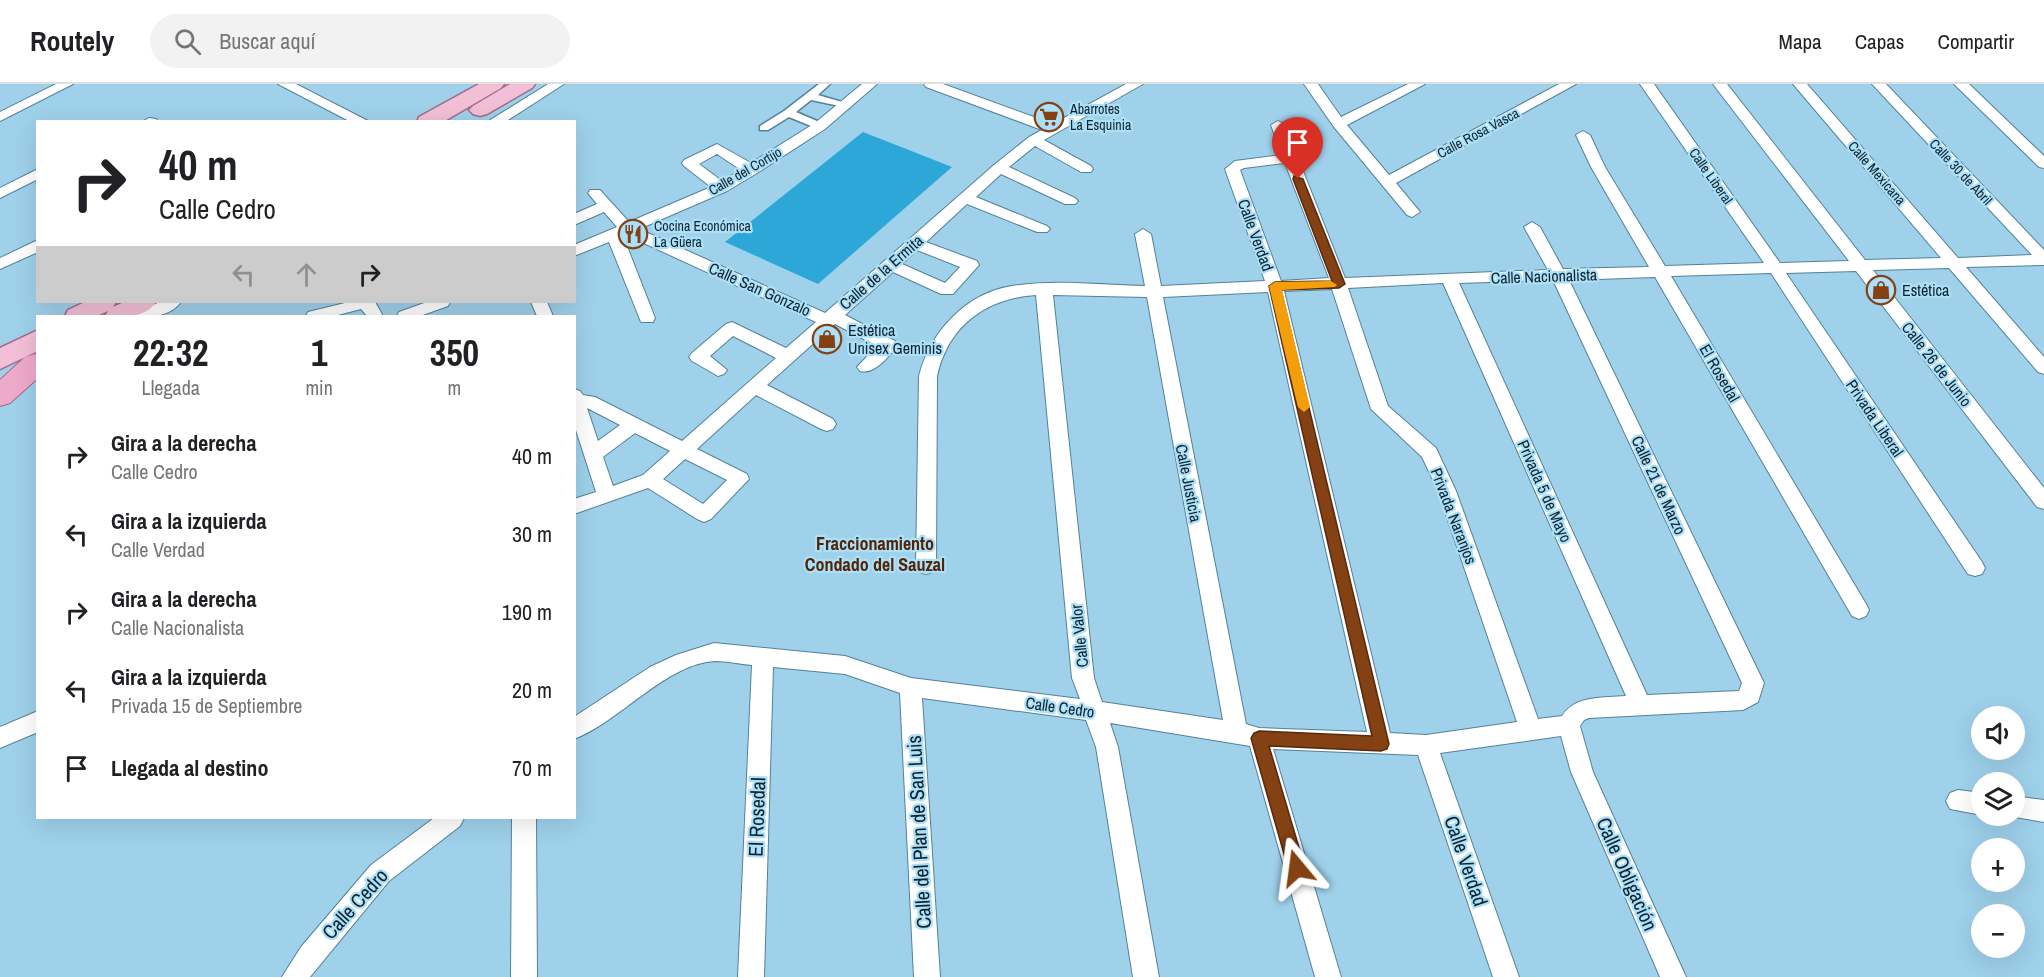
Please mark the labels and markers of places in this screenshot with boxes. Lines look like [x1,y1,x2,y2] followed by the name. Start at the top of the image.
[1069,100,1132,134] place label: Abarrotes La Esquinia
[1033,101,1065,133] supermarket icon: Abarrotes La Esquinia
[1272,117,1323,179] pin
[654,217,752,251] place label: Cocina Económica La Güera
[617,218,649,250] restaurant icon: Cocina Económica La Güera
[1865,274,1897,306] shop icon: Estética
[1902,279,1950,301] place label: Estética
[848,319,942,359] place label: Estética Unisex Geminis
[811,323,843,355] shop icon: Estética Unisex Geminis

